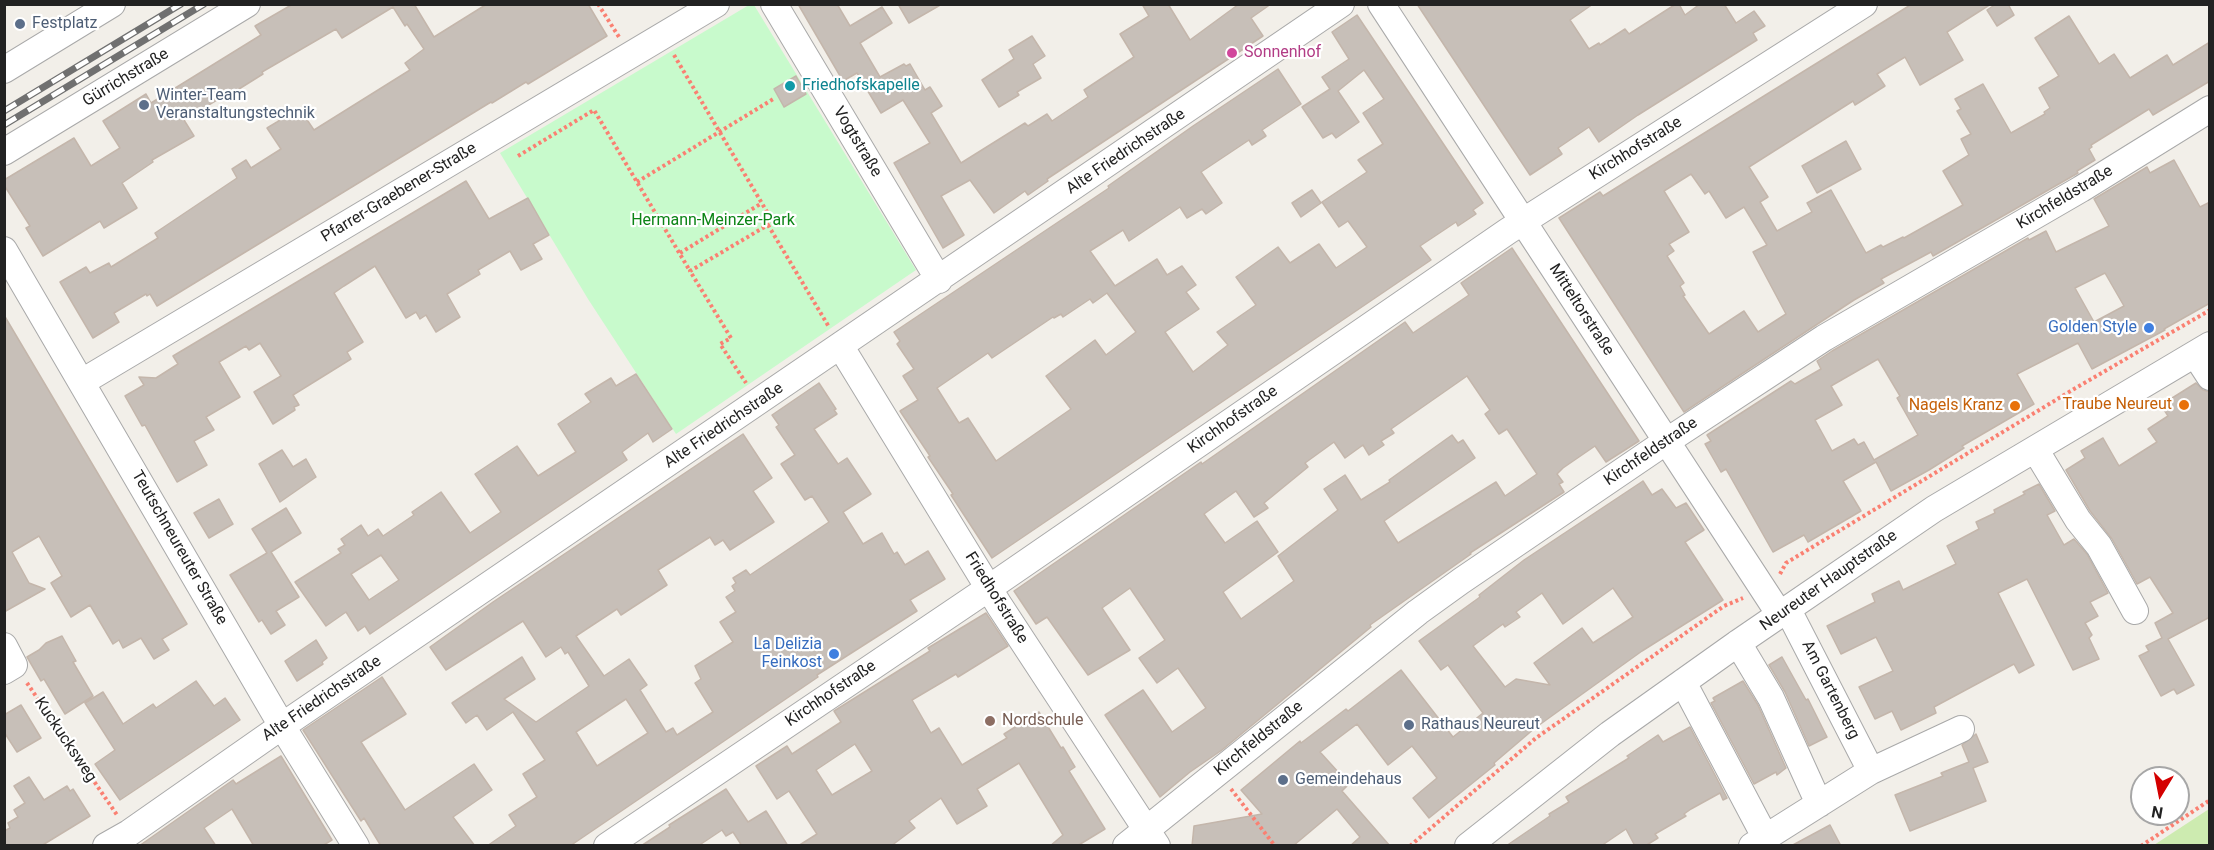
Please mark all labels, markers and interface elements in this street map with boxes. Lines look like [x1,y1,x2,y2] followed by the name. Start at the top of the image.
[32,14,97,34] place label: Festplatz
[13,17,27,31] marker: Festplatz
[1244,43,1321,63] place label: Sonnenhof
[80,45,172,111] street label: Gürrichstraße
[1225,46,1239,60] marker: Sonnenhof
[802,76,920,96] place label: Friedhofskapelle
[783,79,797,93] marker: Friedhofskapelle
[156,86,315,124] place label: Winter-Team Veranstaltungstechnik
[137,98,151,112] marker: Winter-Team Veranstaltungstechnik
[829,103,885,181] street label: Vogtstraße
[1063,105,1189,199] street label: Alte Friedrichstraße
[1586,113,1686,185] street label: Kirchhofstraße
[318,139,480,247] street label: Pfarrer-Graebener-Straße
[2014,162,2116,234] street label: Kirchfeldstraße
[631,211,795,231] park label: Hermann-Meinzer-Park
[1544,260,1618,360] street label: Mitteltorstraße
[2048,318,2137,338] place label: Golden Style
[2142,321,2156,335] marker: Golden Style
[661,379,787,473] street label: Alte Friedrichstraße
[1184,382,1282,458] street label: Kirchhofstraße
[2062,395,2172,415] place label: Traube Neureut
[1909,396,2003,416] place label: Nagels Kranz
[2177,398,2191,412] marker: Traube Neureut
[2008,399,2022,413] marker: Nagels Kranz
[1601,414,1701,490] street label: Kirchfeldstraße
[127,467,231,629] street label: Teutschneureuter Straße
[1757,526,1901,636] street label: Neureuter Hauptstraße
[960,549,1032,647] street label: Friedhofstraße
[753,635,822,673] place label: La Delizia Feinkost
[1797,637,1863,743] street label: Am Gartenberg
[827,647,841,661] marker: La Delizia Feinkost
[259,652,385,746] street label: Alte Friedrichstraße
[782,657,880,731] street label: Kirchhofstraße
[30,694,100,786] street label: Kuckucksweg
[1211,697,1307,781] street label: Kirchfeldstraße
[1002,711,1083,731] place label: Nordschule
[983,714,997,728] marker: Nordschule
[1421,715,1540,735] place label: Rathaus Neureut
[1402,718,1416,732] marker: Rathaus Neureut
[2130,766,2190,826] north arrow
[1295,770,1402,790] place label: Gemeindehaus
[1276,773,1290,787] marker: Gemeindehaus
[2150,802,2164,823] text: N

